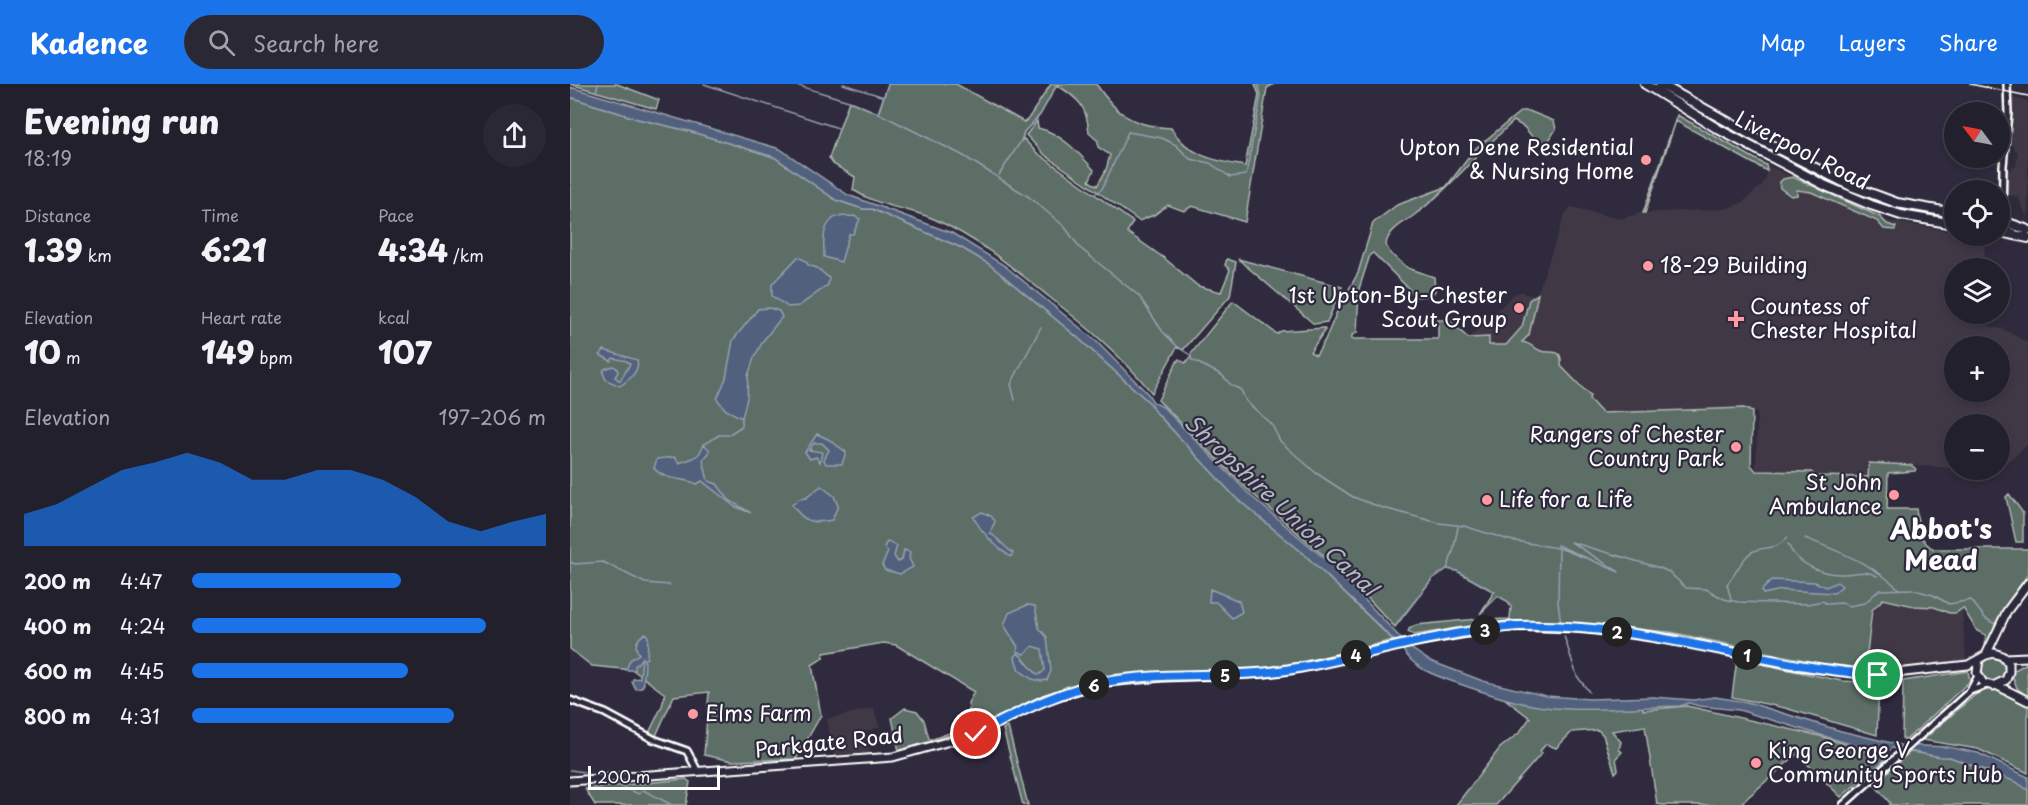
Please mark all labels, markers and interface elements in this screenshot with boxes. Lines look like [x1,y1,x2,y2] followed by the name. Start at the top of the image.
[184,15,604,69] search box
[30,21,148,64] text: Kadence
[205,26,238,59] icon: search
[253,26,379,59] text: Search here
[1761,26,1805,58] text: Map
[1838,26,1906,58] text: Layers
[1939,26,1998,58] text: Share
[24,95,219,145] text: Evening run
[1730,102,1876,197] street label: Liverpool Road
[1944,102,2010,168] north arrow
[1944,102,2010,480] map controls
[483,104,546,167] button: share
[1399,130,1634,186] place label: Upton Dene Residential & Nursing Home
[24,143,72,173] text: 18:19
[1639,153,1653,167] marker: Upton Dene Residential & Nursing Home
[1944,180,2010,246] button: locate
[24,203,91,227] text: Distance
[201,203,239,227] text: Time
[378,203,414,227] text: Pace
[24,227,83,272] text: 1.39
[201,227,267,272] text: 6:21
[378,227,448,272] text: 4:34
[83,243,112,267] text: km
[448,243,484,267] text: /km
[1660,248,1808,280] place label: 18-29 Building
[1944,258,2010,324] button: layers
[1641,259,1655,273] marker: 18-29 Building
[1289,278,1507,334] place label: 1st Upton-By-Chester Scout Group
[1750,289,1917,345] place label: Countess of Chester Hospital
[1512,301,1526,315] marker: 1st Upton-By-Chester Scout Group
[24,305,93,329] text: Elevation
[201,305,282,329] text: Heart rate
[378,305,410,329] text: kcal
[1727,310,1745,328] marker: Countess of Chester Hospital
[24,329,61,374] text: 10
[201,329,254,374] text: 149
[378,329,432,374] text: 107
[1944,336,2010,402] button: +
[61,345,81,369] text: m
[254,345,293,369] text: bpm
[24,402,110,432] text: Elevation
[438,402,546,432] text: 197–206 m
[1178,405,1388,605] water label: Shropshire Union Canal
[1944,414,2010,480] button: −
[1529,417,1724,473] place label: Rangers of Chester Country Park
[1729,440,1743,454] marker: Rangers of Chester Country Park
[1769,465,1882,521] place label: St John Ambulance
[1499,482,1633,514] place label: Life for a Life
[1887,488,1901,502] marker: St John Ambulance
[1480,493,1494,507] marker: Life for a Life
[1889,507,1992,579] district label: Abbot's Mead
[24,566,91,596] text: 200 m
[120,566,162,596] text: 4:47
[24,611,92,641] text: 400 m
[120,611,166,641] text: 4:24
[1470,615,1500,645] pin: 3
[1602,617,1632,647] pin: 2
[1480,618,1490,642] text: 3
[1611,620,1623,644] text: 2
[1341,640,1371,670] pin: 4
[1732,640,1762,670] pin: 1
[1351,643,1361,667] text: 4
[1743,643,1751,667] text: 1
[1852,649,1903,700] pin
[24,656,92,686] text: 600 m
[120,656,164,686] text: 4:45
[1861,658,1894,691] icon: arrive
[1210,660,1240,690] pin: 5
[1220,663,1230,687] text: 5
[1079,670,1109,700] pin: 6
[1088,673,1100,697] text: 6
[705,696,812,728] place label: Elms Farm
[24,701,91,731] text: 800 m
[120,701,160,731] text: 4:31
[686,707,700,721] marker: Elms Farm
[950,708,1001,759] pin
[753,717,905,765] street label: Parkgate Road
[959,717,992,750] icon: check
[1768,733,2003,789] place label: King George V Community Sports Hub
[1749,756,1763,770] marker: King George V Community Sports Hub
[588,763,720,790] scale bar
[597,764,650,788] text: 200 m

